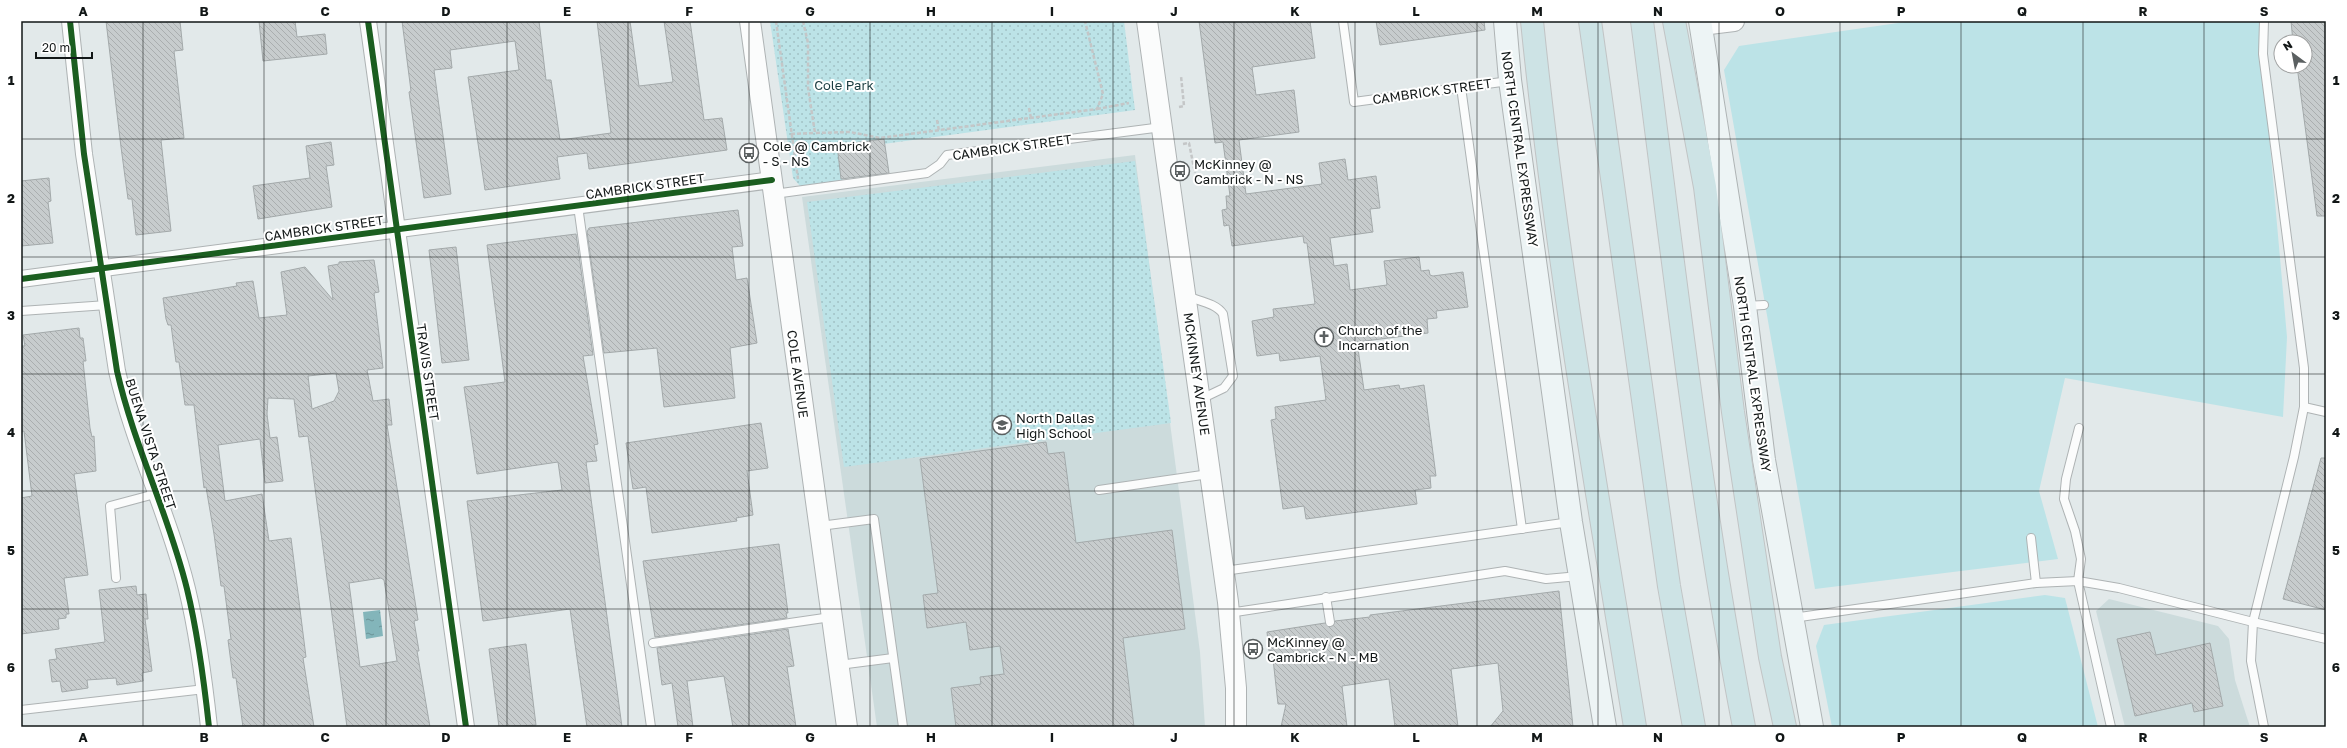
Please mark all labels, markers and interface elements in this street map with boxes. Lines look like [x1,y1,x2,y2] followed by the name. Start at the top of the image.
[78,3,88,19] text: A
[199,3,209,19] text: B
[320,3,330,19] text: C
[441,3,451,19] text: D
[563,3,571,19] text: E
[685,3,693,19] text: F
[805,3,815,19] text: G
[926,3,936,19] text: H
[1050,3,1054,19] text: I
[1170,3,1178,19] text: J
[1290,3,1300,19] text: K
[1412,3,1420,19] text: L
[1531,3,1543,19] text: M
[1653,3,1663,19] text: N
[1775,3,1785,19] text: O
[1897,3,1906,19] text: P
[2017,3,2027,19] text: Q
[2138,3,2148,19] text: R
[2260,3,2269,19] text: S
[36,34,92,60] scale bar
[2273,34,2313,74] north arrow
[2280,37,2294,53] text: N
[42,40,70,55] text: 20 m
[1498,50,1542,249] street label: NORTH CENTRAL EXPRESSWAY
[8,72,15,88] text: 1
[2333,72,2340,88] text: 1
[1371,75,1493,107] street label: CAMBRICK STREET
[814,77,874,93] park label: Cole Park
[951,131,1073,163] street label: CAMBRICK STREET
[763,138,870,169] place label: Cole @ Cambrick - S - NS
[738,142,760,164] bus stop icon: Cole @ Cambrick - S - NS
[1194,156,1304,187] place label: McKinney @ Cambrick - N - NS
[1169,160,1191,182] bus stop icon: McKinney @ Cambrick - N - NS
[584,170,706,202] street label: CAMBRICK STREET
[7,190,15,206] text: 2
[2332,190,2340,206] text: 2
[263,212,385,244] street label: CAMBRICK STREET
[1731,275,1775,474] street label: NORTH CENTRAL EXPRESSWAY
[7,307,15,323] text: 3
[2332,307,2340,323] text: 3
[1180,312,1214,437] street label: MCKINNEY AVENUE
[413,322,443,422] street label: TRAVIS STREET
[1338,322,1422,353] place label: Church of the Incarnation
[1313,326,1335,348] church icon: Church of the Incarnation
[784,329,812,419] street label: COLE AVENUE
[122,376,180,512] street label: BUENA VISTA STREET
[1016,410,1095,441] place label: North Dallas High School
[991,414,1013,436] school or university icon: North Dallas High School
[7,424,15,440] text: 4
[2332,424,2340,440] text: 4
[7,542,15,558] text: 5
[2332,542,2340,558] text: 5
[1267,634,1379,665] place label: McKinney @ Cambrick - N - MB
[1242,638,1264,660] bus stop icon: McKinney @ Cambrick - N - MB
[7,659,15,675] text: 6
[2332,659,2340,675] text: 6
[78,729,88,745] text: A
[199,729,209,745] text: B
[320,729,330,745] text: C
[441,729,451,745] text: D
[563,729,571,745] text: E
[685,729,693,745] text: F
[805,729,815,745] text: G
[926,729,936,745] text: H
[1050,729,1054,745] text: I
[1170,729,1178,745] text: J
[1290,729,1300,745] text: K
[1412,729,1420,745] text: L
[1531,729,1543,745] text: M
[1653,729,1663,745] text: N
[1775,729,1785,745] text: O
[1897,729,1906,745] text: P
[2017,729,2027,745] text: Q
[2138,729,2148,745] text: R
[2260,729,2269,745] text: S

